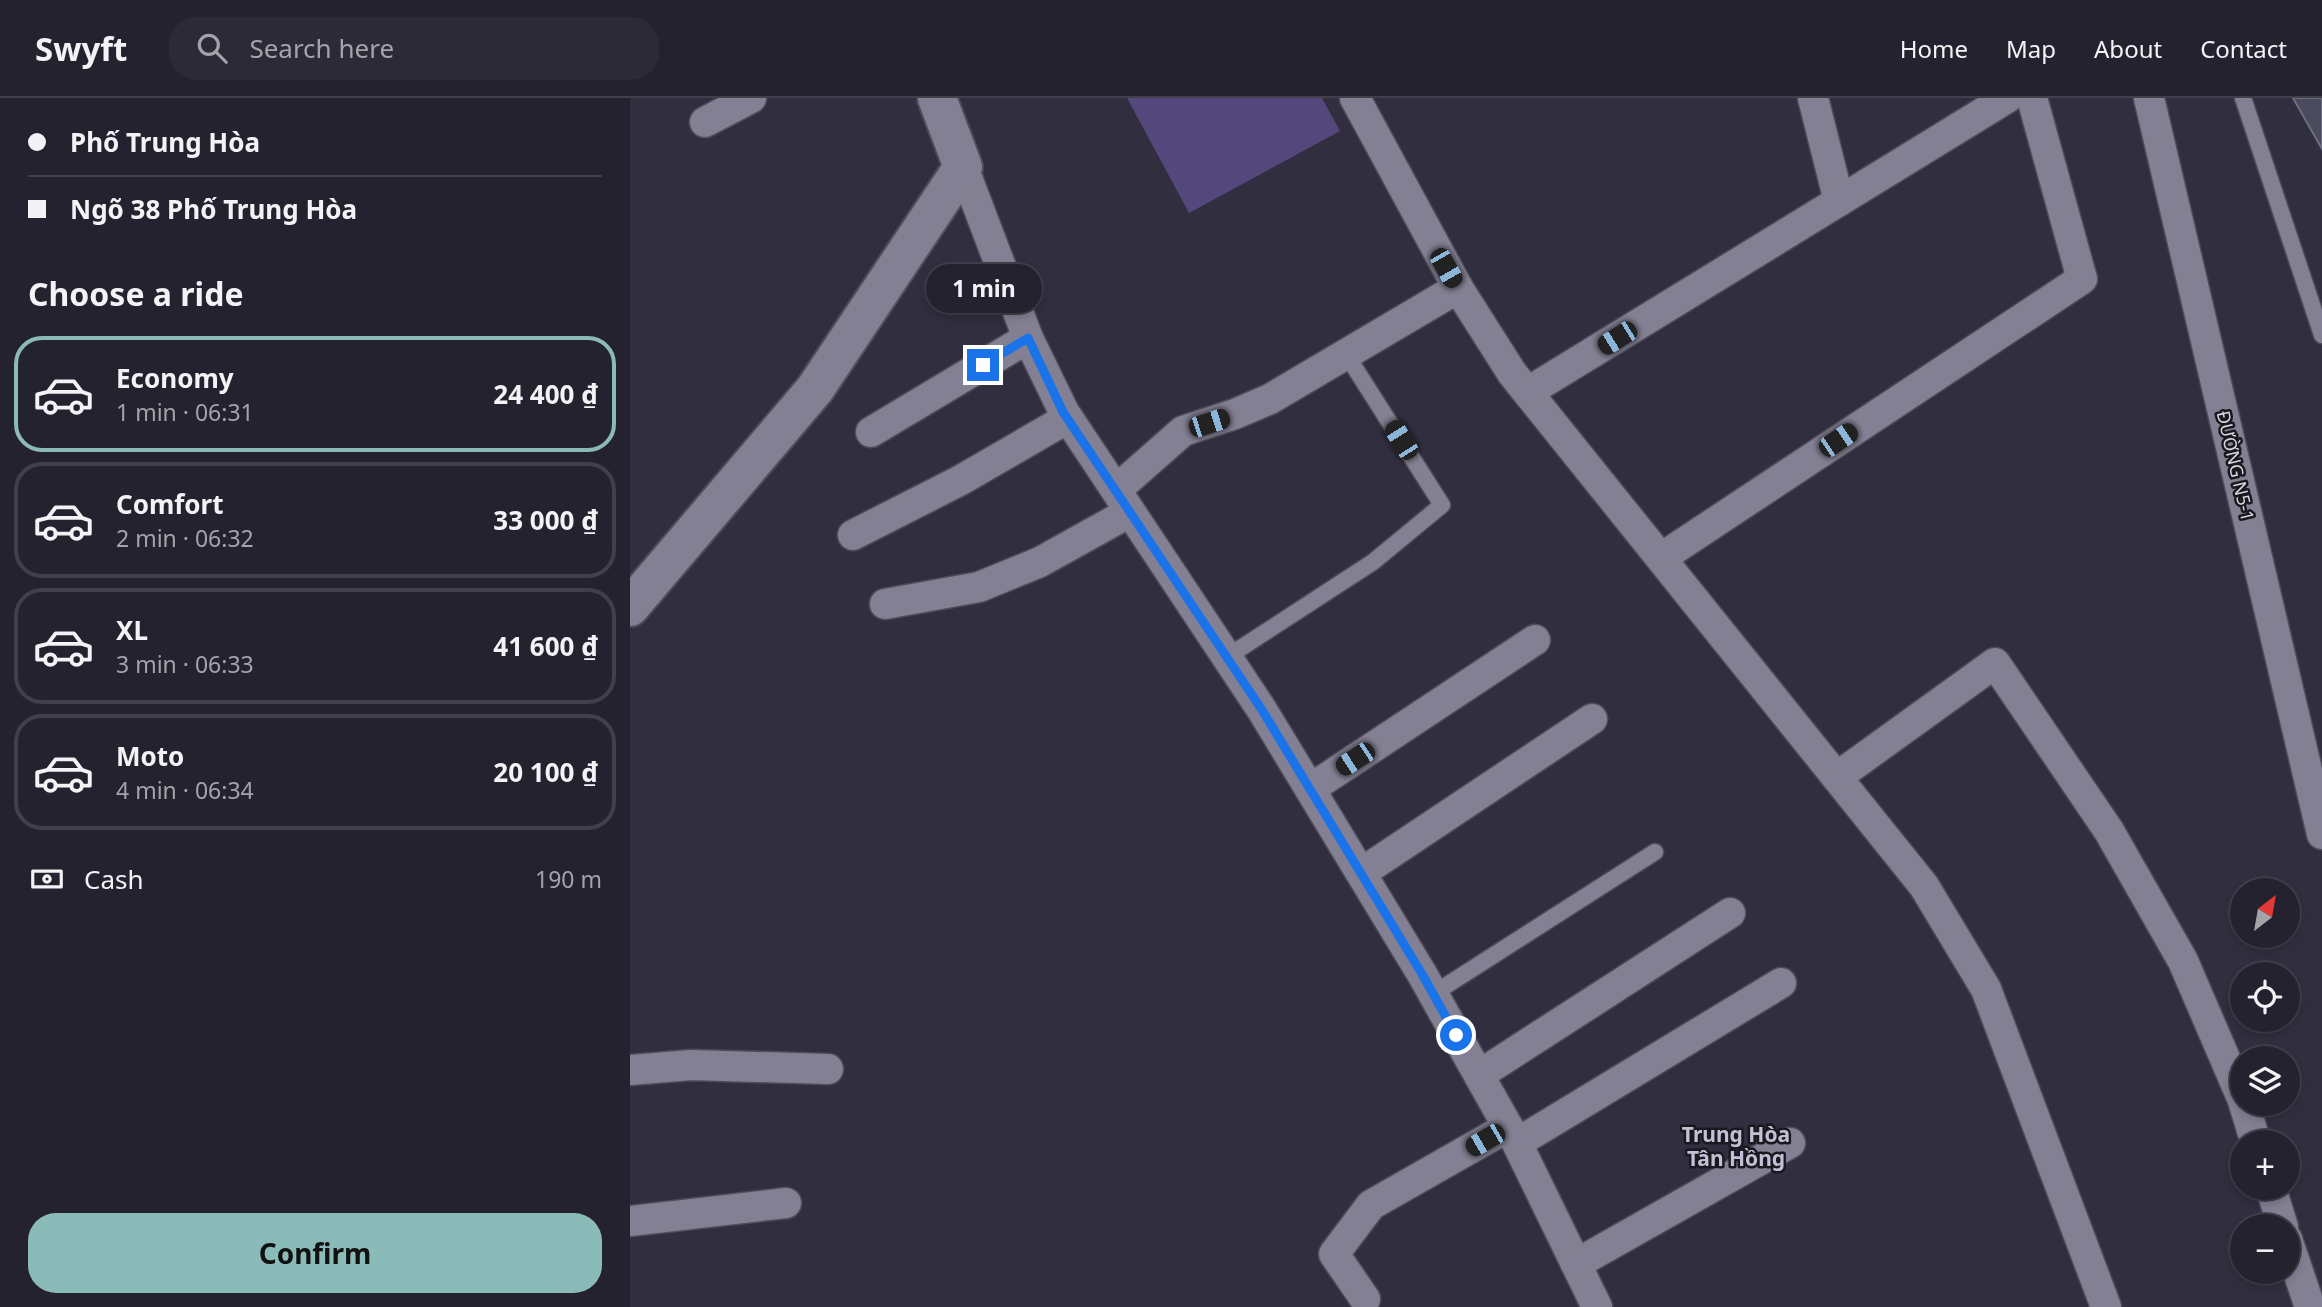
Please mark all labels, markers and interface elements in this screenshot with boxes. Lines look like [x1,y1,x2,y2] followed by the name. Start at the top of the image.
[169,17,659,80] search box
[35,26,127,71] text: Swyft
[193,29,231,67] icon: search
[249,30,394,66] text: Search here
[1900,32,1968,65] text: Home
[2006,32,2056,65] text: Map
[2094,32,2162,65] text: About
[2200,32,2287,65] text: Contact
[70,124,260,160] text: Phố Trung Hòa
[70,191,357,227] text: Ngõ 38 Phố Trung Hòa
[1427,245,1466,291] car
[925,264,1041,313] callout: 1 min
[28,272,244,315] text: Choose a ride
[952,272,1016,304] text: 1 min
[1594,318,1641,358] car
[967,349,999,381] route end
[116,360,234,396] text: Economy
[32,363,95,426] icon: car
[493,376,598,412] text: 24 400 ₫
[116,396,254,428] text: 1 min · 06:31
[1186,407,1233,439] car
[2212,408,2260,523] street label: ĐƯỜNG N5-1
[1381,417,1422,463] car
[1815,420,1862,460] car
[116,486,224,522] text: Comfort
[32,489,95,552] icon: car
[493,502,598,538] text: 33 000 ₫
[116,522,254,554] text: 2 min · 06:32
[116,612,148,648] text: XL
[32,615,95,678] icon: car
[493,628,598,664] text: 41 600 ₫
[116,648,254,680] text: 3 min · 06:33
[116,738,184,774] text: Moto
[1332,739,1379,779] car
[32,741,95,804] icon: car
[493,754,598,790] text: 20 100 ₫
[116,774,254,806] text: 4 min · 06:34
[28,860,66,898] icon: cash
[84,861,144,897] text: Cash
[535,863,602,895] text: 190 m
[2230,878,2300,948] north arrow
[2230,878,2300,1284] map controls
[2230,962,2300,1032] button: locate
[1440,1019,1472,1051] route start
[2230,1046,2300,1116] button: layers
[1462,1120,1509,1160] car
[1682,1120,1790,1172] district label: Trung Hòa Tân Hồng
[2230,1130,2300,1200] button: +
[28,1213,602,1293] button: Confirm
[2230,1214,2300,1284] button: −

